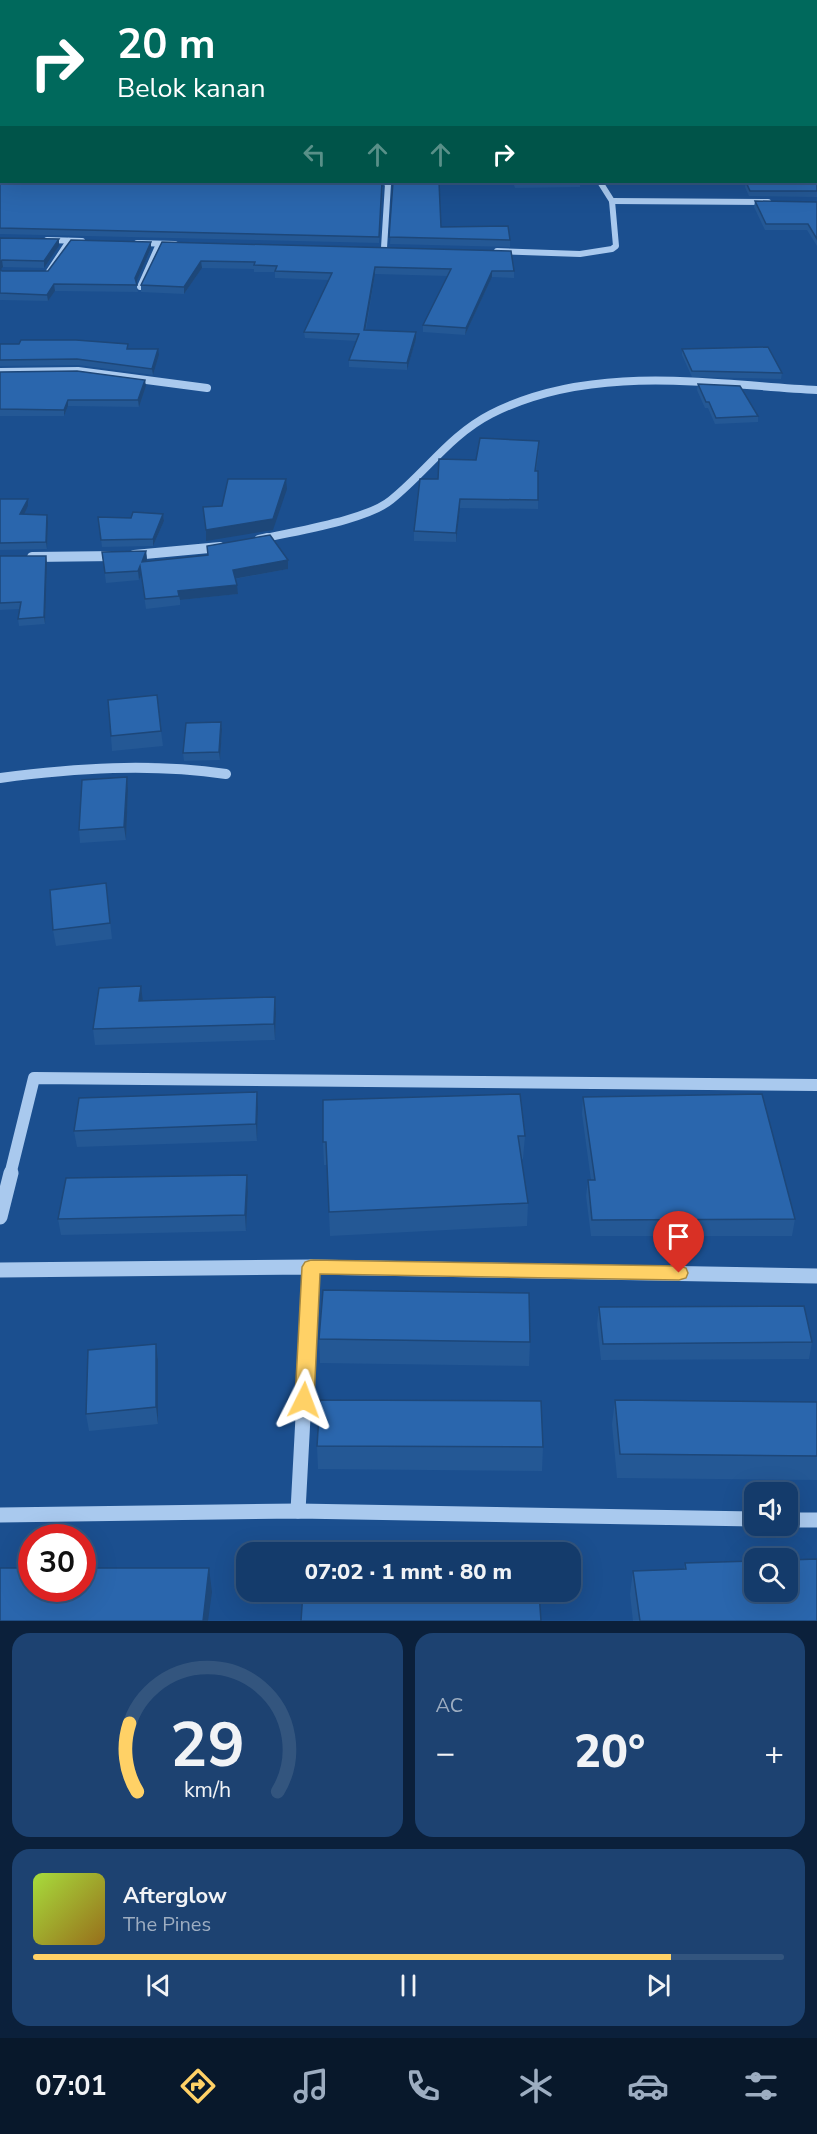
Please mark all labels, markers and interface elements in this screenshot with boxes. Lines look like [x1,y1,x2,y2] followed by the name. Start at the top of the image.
[117,16,216,73] text: 20 m
[18,24,96,102] icon: right
[117,70,266,107] text: Belok kanan
[298,138,331,171] icon: left
[361,138,394,171] icon: ahead
[424,138,457,171] icon: ahead
[487,138,520,171] icon: right
[653,1211,704,1273] pin
[662,1220,695,1253] icon: arrive
[272,1368,336,1432] position arrow
[744,1482,798,1602] map controls
[744,1482,798,1536] button: sound
[18,1524,96,1602] speed limit sign: 30
[744,1548,798,1602] button: search
[305,1557,512,1587] text: 07:02 · 1 mnt · 80 m
[436,1692,463,1719] text: AC
[170,1703,245,1788] text: 29
[574,1722,645,1783] text: 20°
[436,1731,455,1776] text: −
[764,1731,784,1776] text: +
[184,1775,231,1805] text: km/h
[123,1881,227,1911] text: Afterglow
[123,1911,211,1938] text: The Pines
[142,1969,175,2002] icon: previous
[392,1969,425,2002] icon: pause
[642,1969,675,2002] icon: next
[177,2065,219,2107] icon: directions
[290,2065,332,2107] icon: music
[402,2065,444,2107] icon: phone
[515,2065,557,2107] icon: climate
[627,2065,669,2107] icon: car
[740,2065,782,2107] icon: filters
[35,2068,107,2105] text: 07:01

